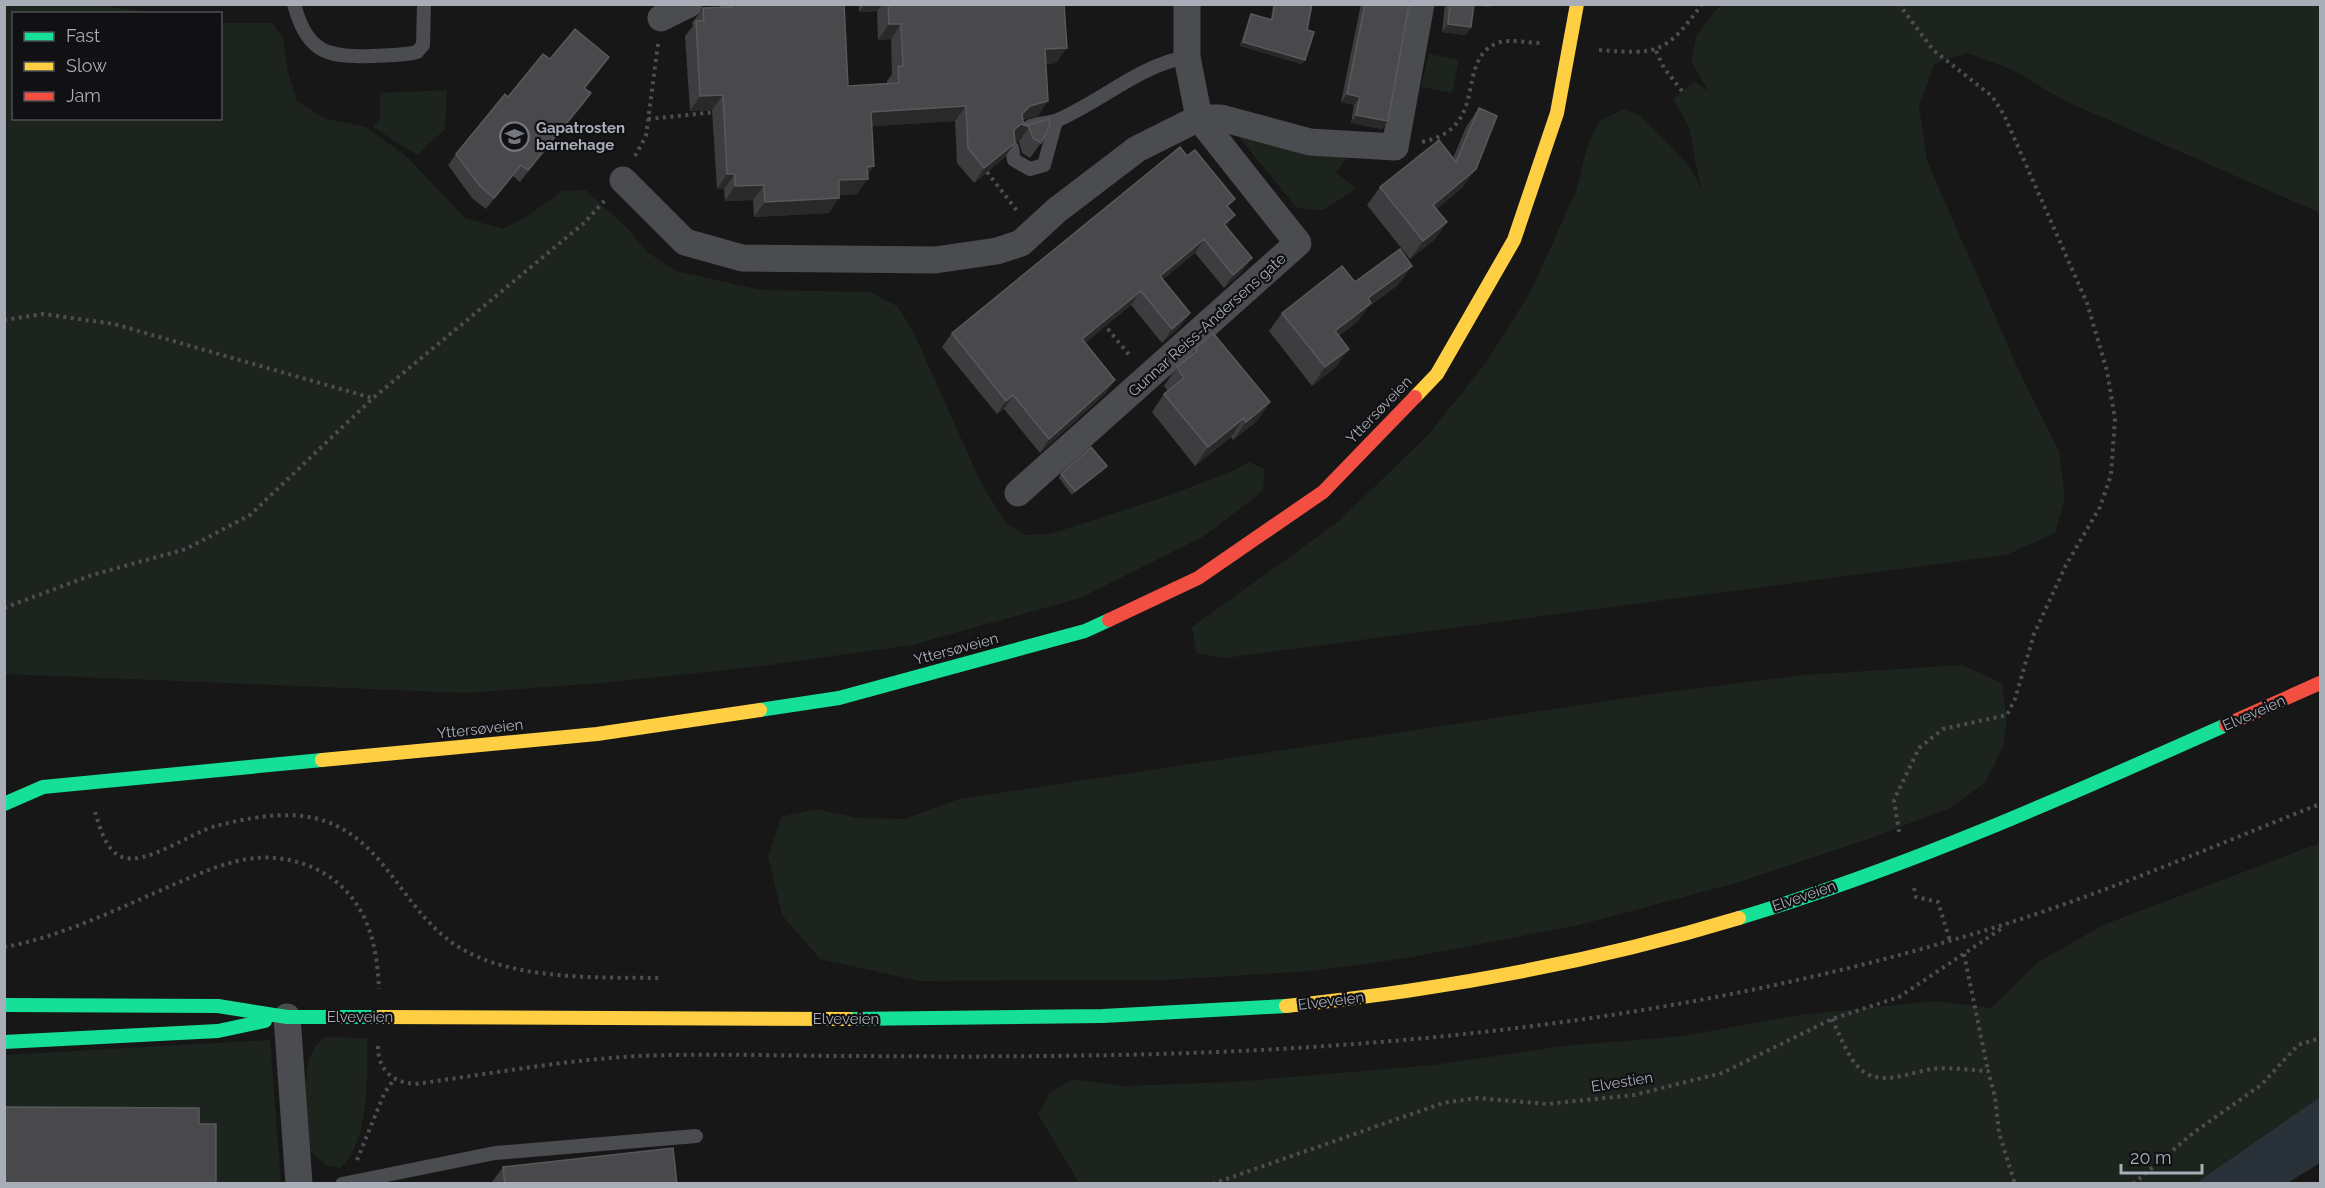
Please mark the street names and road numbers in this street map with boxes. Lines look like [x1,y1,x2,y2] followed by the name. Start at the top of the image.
[1125,249,1290,400] street label: Gunnar Reiss-Andersens gate
[1342,373,1416,447] street label: Yttersøveien
[912,629,1000,669] street label: Yttersøveien
[2220,691,2288,735] street label: Elveveien
[436,716,524,742] street label: Yttersøveien
[1770,877,1838,915] street label: Elveveien
[1297,988,1365,1014] street label: Elveveien
[327,1008,393,1026] street label: Elveveien
[813,1010,879,1028] street label: Elveveien
[1590,1068,1654,1096] street label: Elvestien

